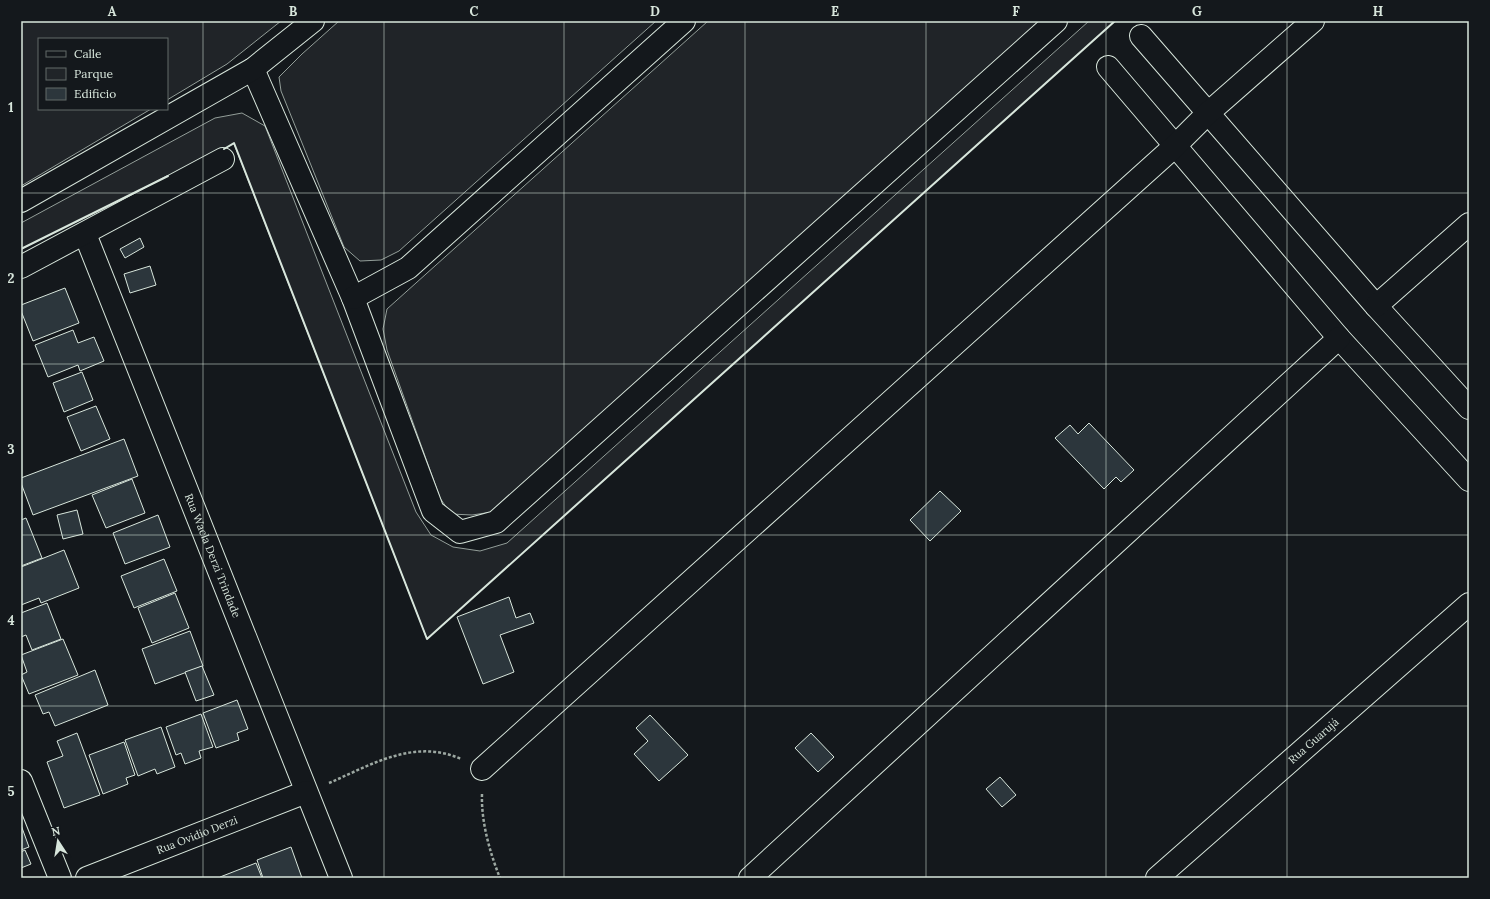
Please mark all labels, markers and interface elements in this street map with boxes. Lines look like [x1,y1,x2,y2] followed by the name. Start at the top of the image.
[108,3,117,20] text: A
[289,3,298,20] text: B
[470,3,479,20] text: C
[650,3,660,20] text: D
[831,3,839,20] text: E
[1012,3,1020,20] text: F
[1192,3,1202,20] text: G
[1373,3,1383,20] text: H
[38,38,168,110] legend
[74,46,102,61] text: Calle
[74,66,114,81] text: Parque
[74,86,116,101] text: Edificio
[8,99,14,116] text: 1
[8,270,15,287] text: 2
[7,441,15,458] text: 3
[182,491,244,620] street label: Rua Wacla Derzi Trindade
[7,612,15,629] text: 4
[1285,715,1342,767] street label: Rua Guarujá
[7,783,15,800] text: 5
[154,813,239,857] street label: Rua Ovidio Derzi
[38,821,78,861] north arrow
[50,823,62,839] text: N

